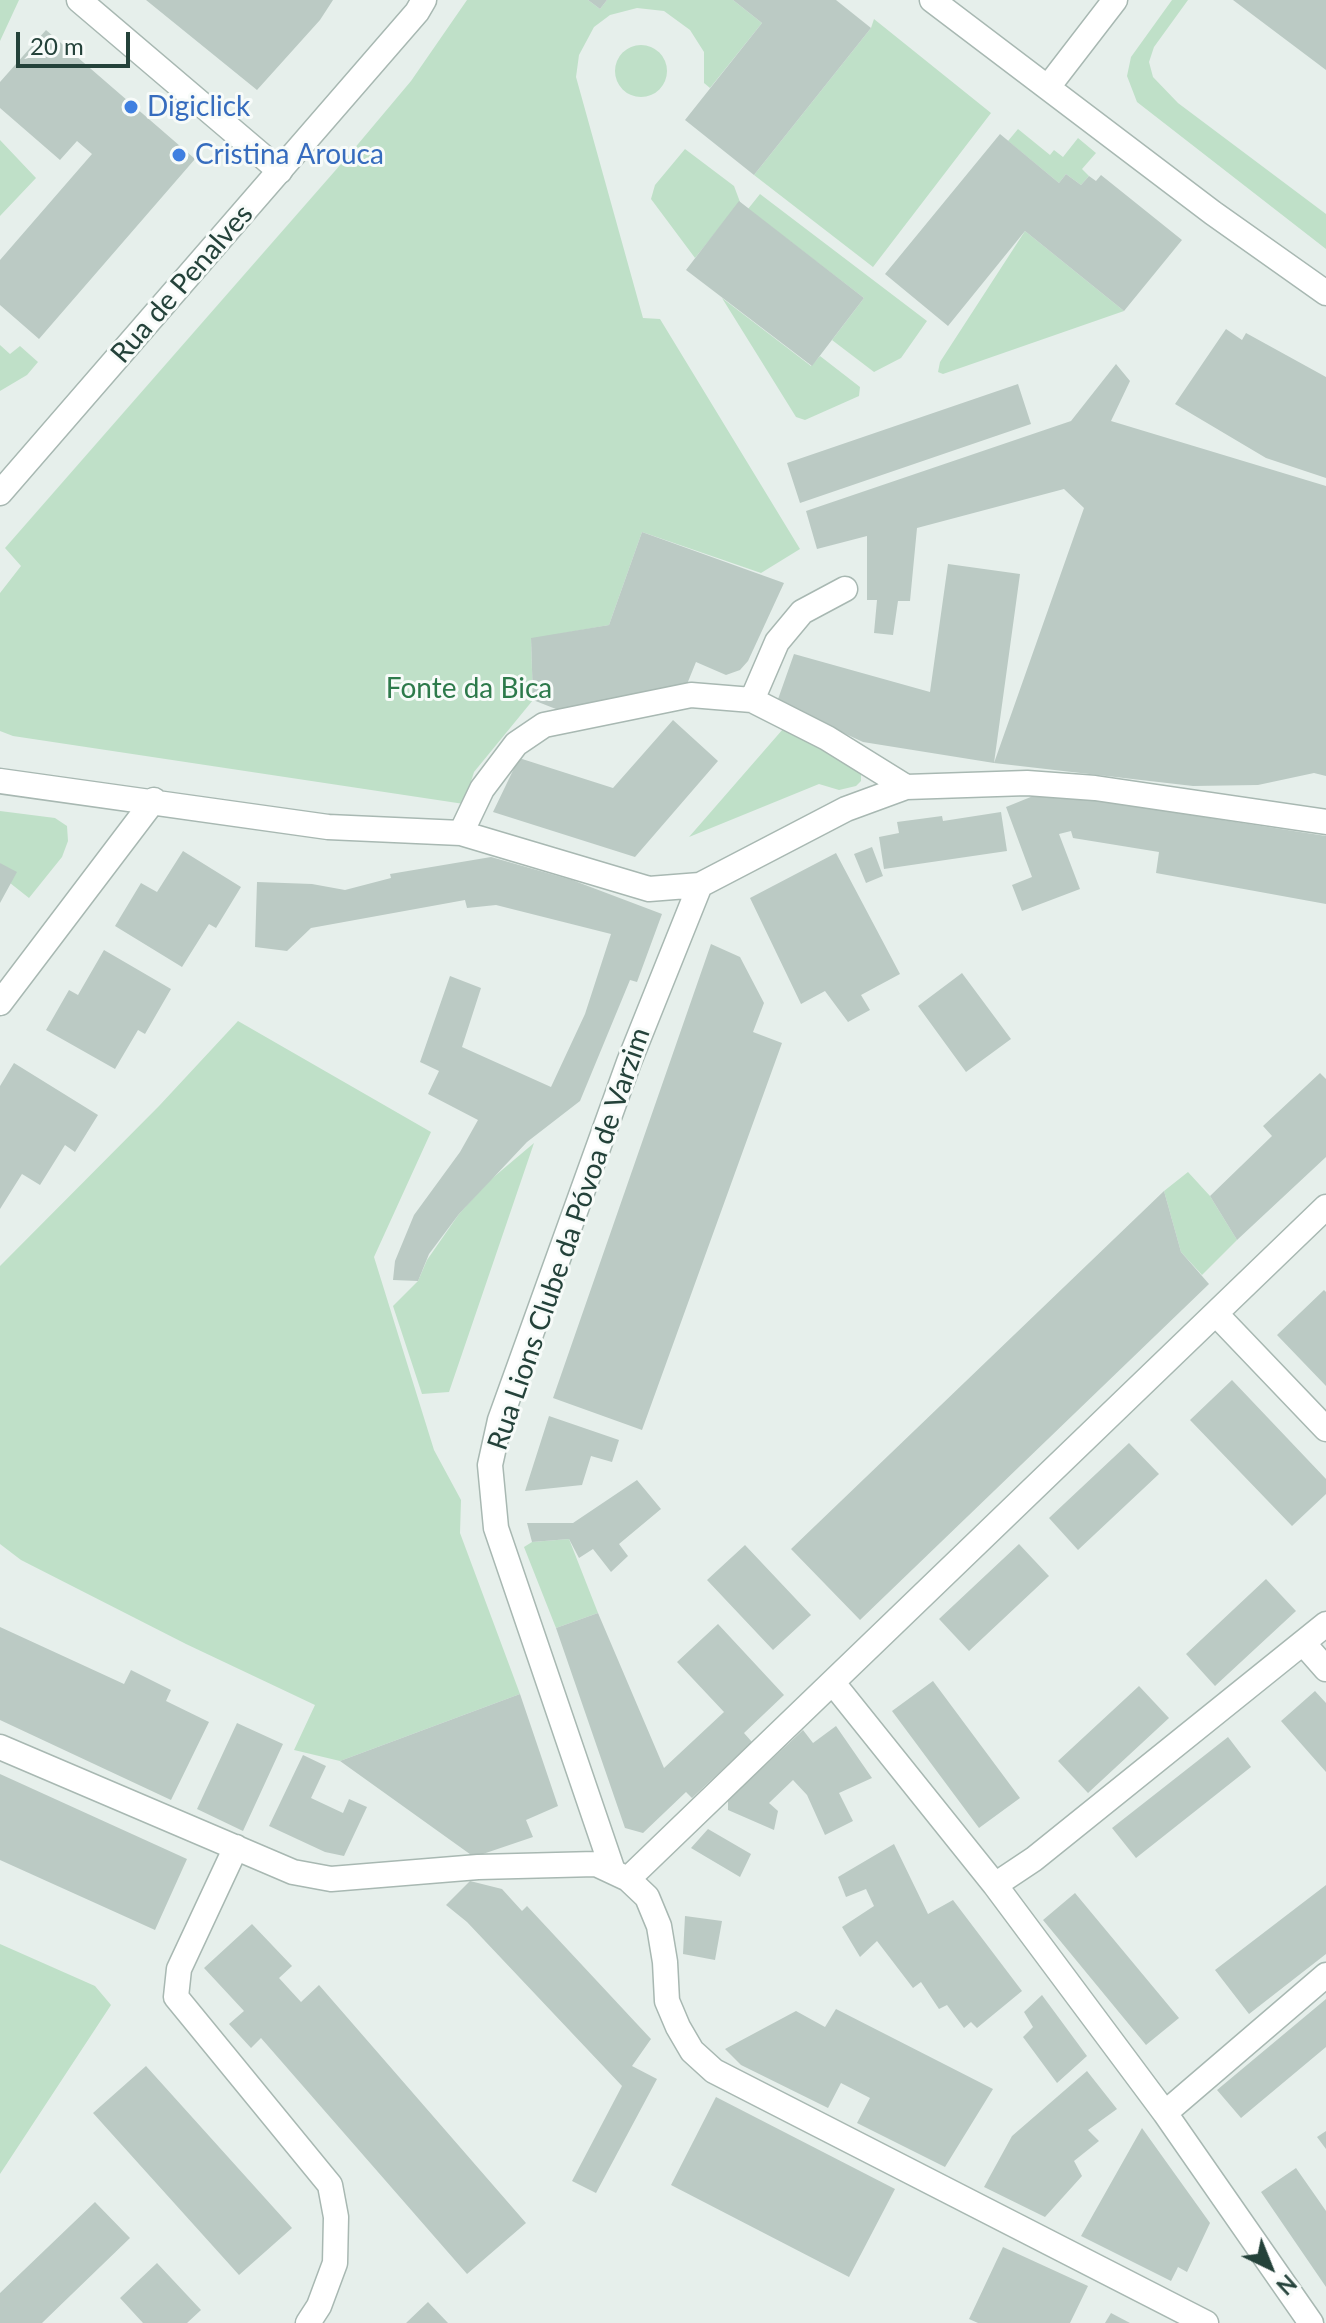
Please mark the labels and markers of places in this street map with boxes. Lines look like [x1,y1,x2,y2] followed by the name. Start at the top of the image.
[147,90,250,124] place label: Digiclick
[122,98,140,116] marker: Digiclick
[195,138,384,172] place label: Cristina Arouca
[170,146,188,164] marker: Cristina Arouca

